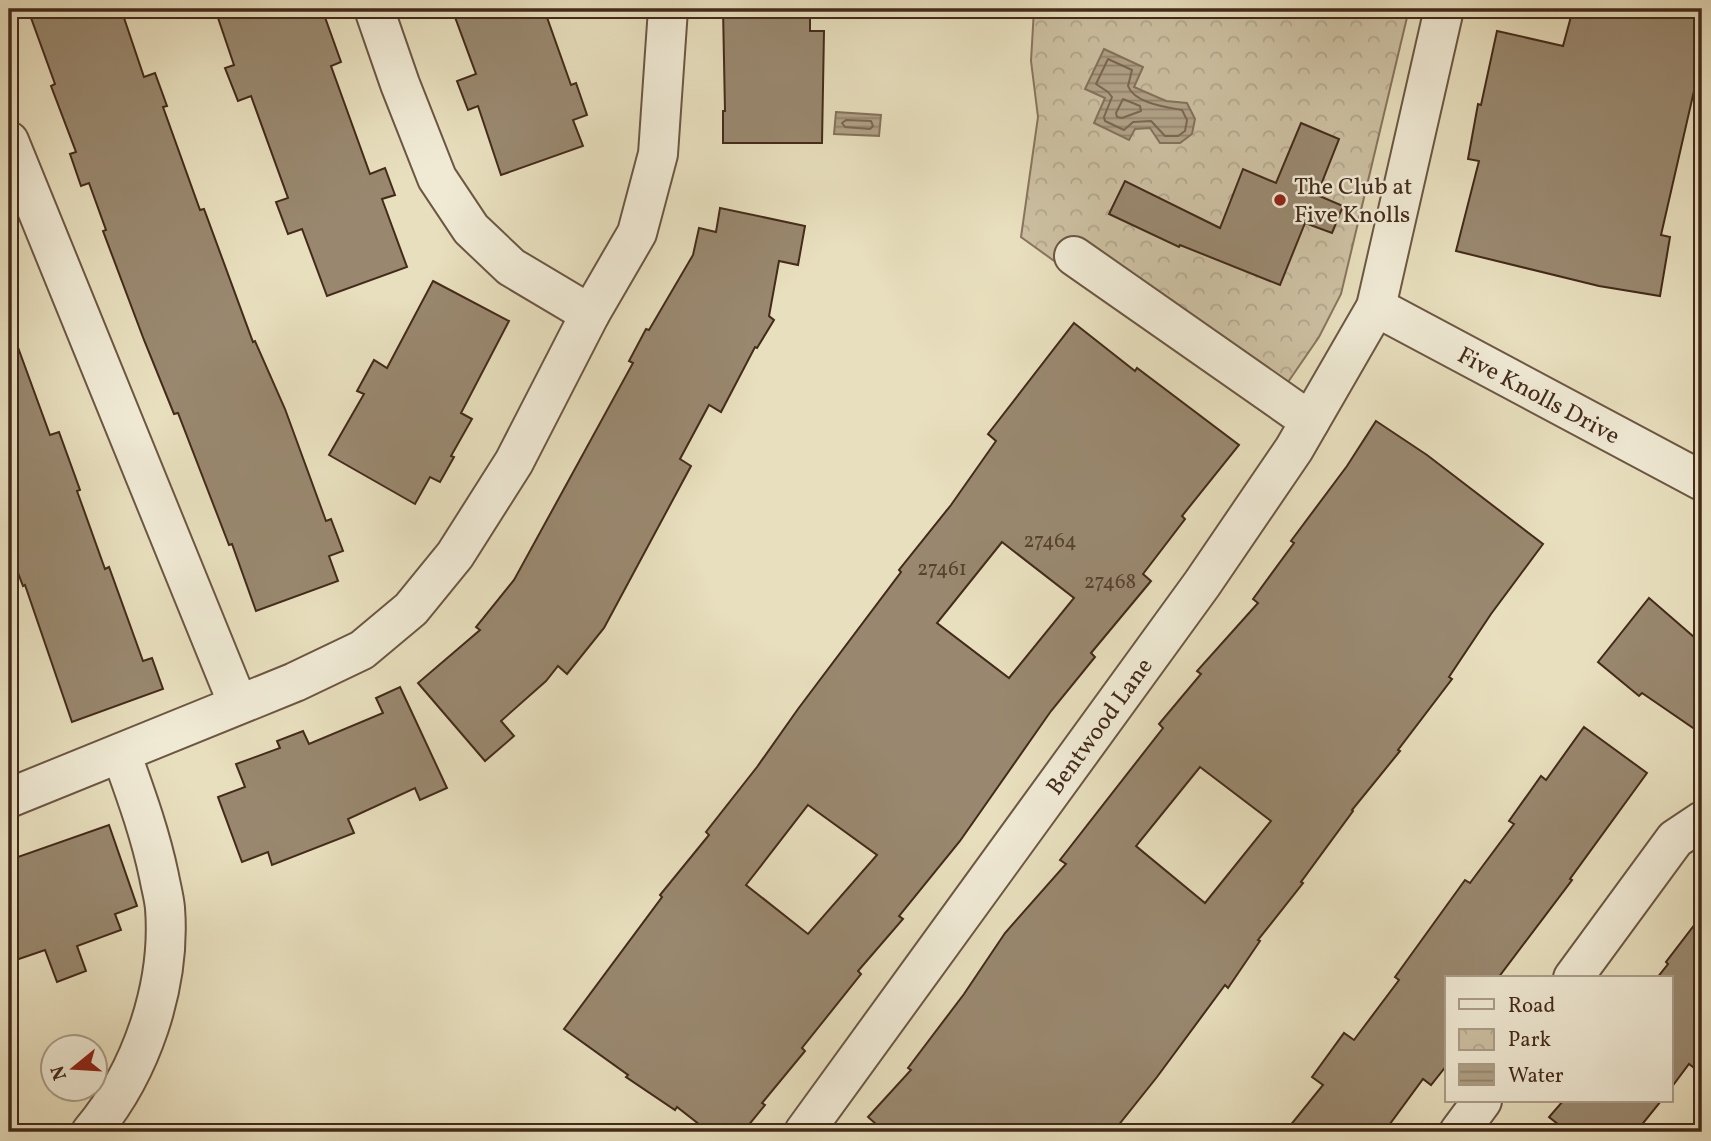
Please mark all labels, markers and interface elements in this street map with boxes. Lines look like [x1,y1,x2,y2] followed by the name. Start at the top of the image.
[1294,171,1412,233] place label: The Club at Five Knolls
[1272,192,1288,208] marker: The Club at Five Knolls
[1451,340,1625,454] street label: Five Knolls Drive
[1023,527,1077,556] house number: 27464
[917,555,967,584] house number: 27461
[1084,568,1136,597] house number: 27468
[1039,651,1162,803] street label: Bentwood Lane
[1445,976,1672,1102] legend
[1508,992,1555,1021] text: Road
[1508,1026,1551,1055] text: Park
[38,1032,108,1102] north arrow
[45,1062,74,1083] text: N
[1508,1062,1564,1091] text: Water

